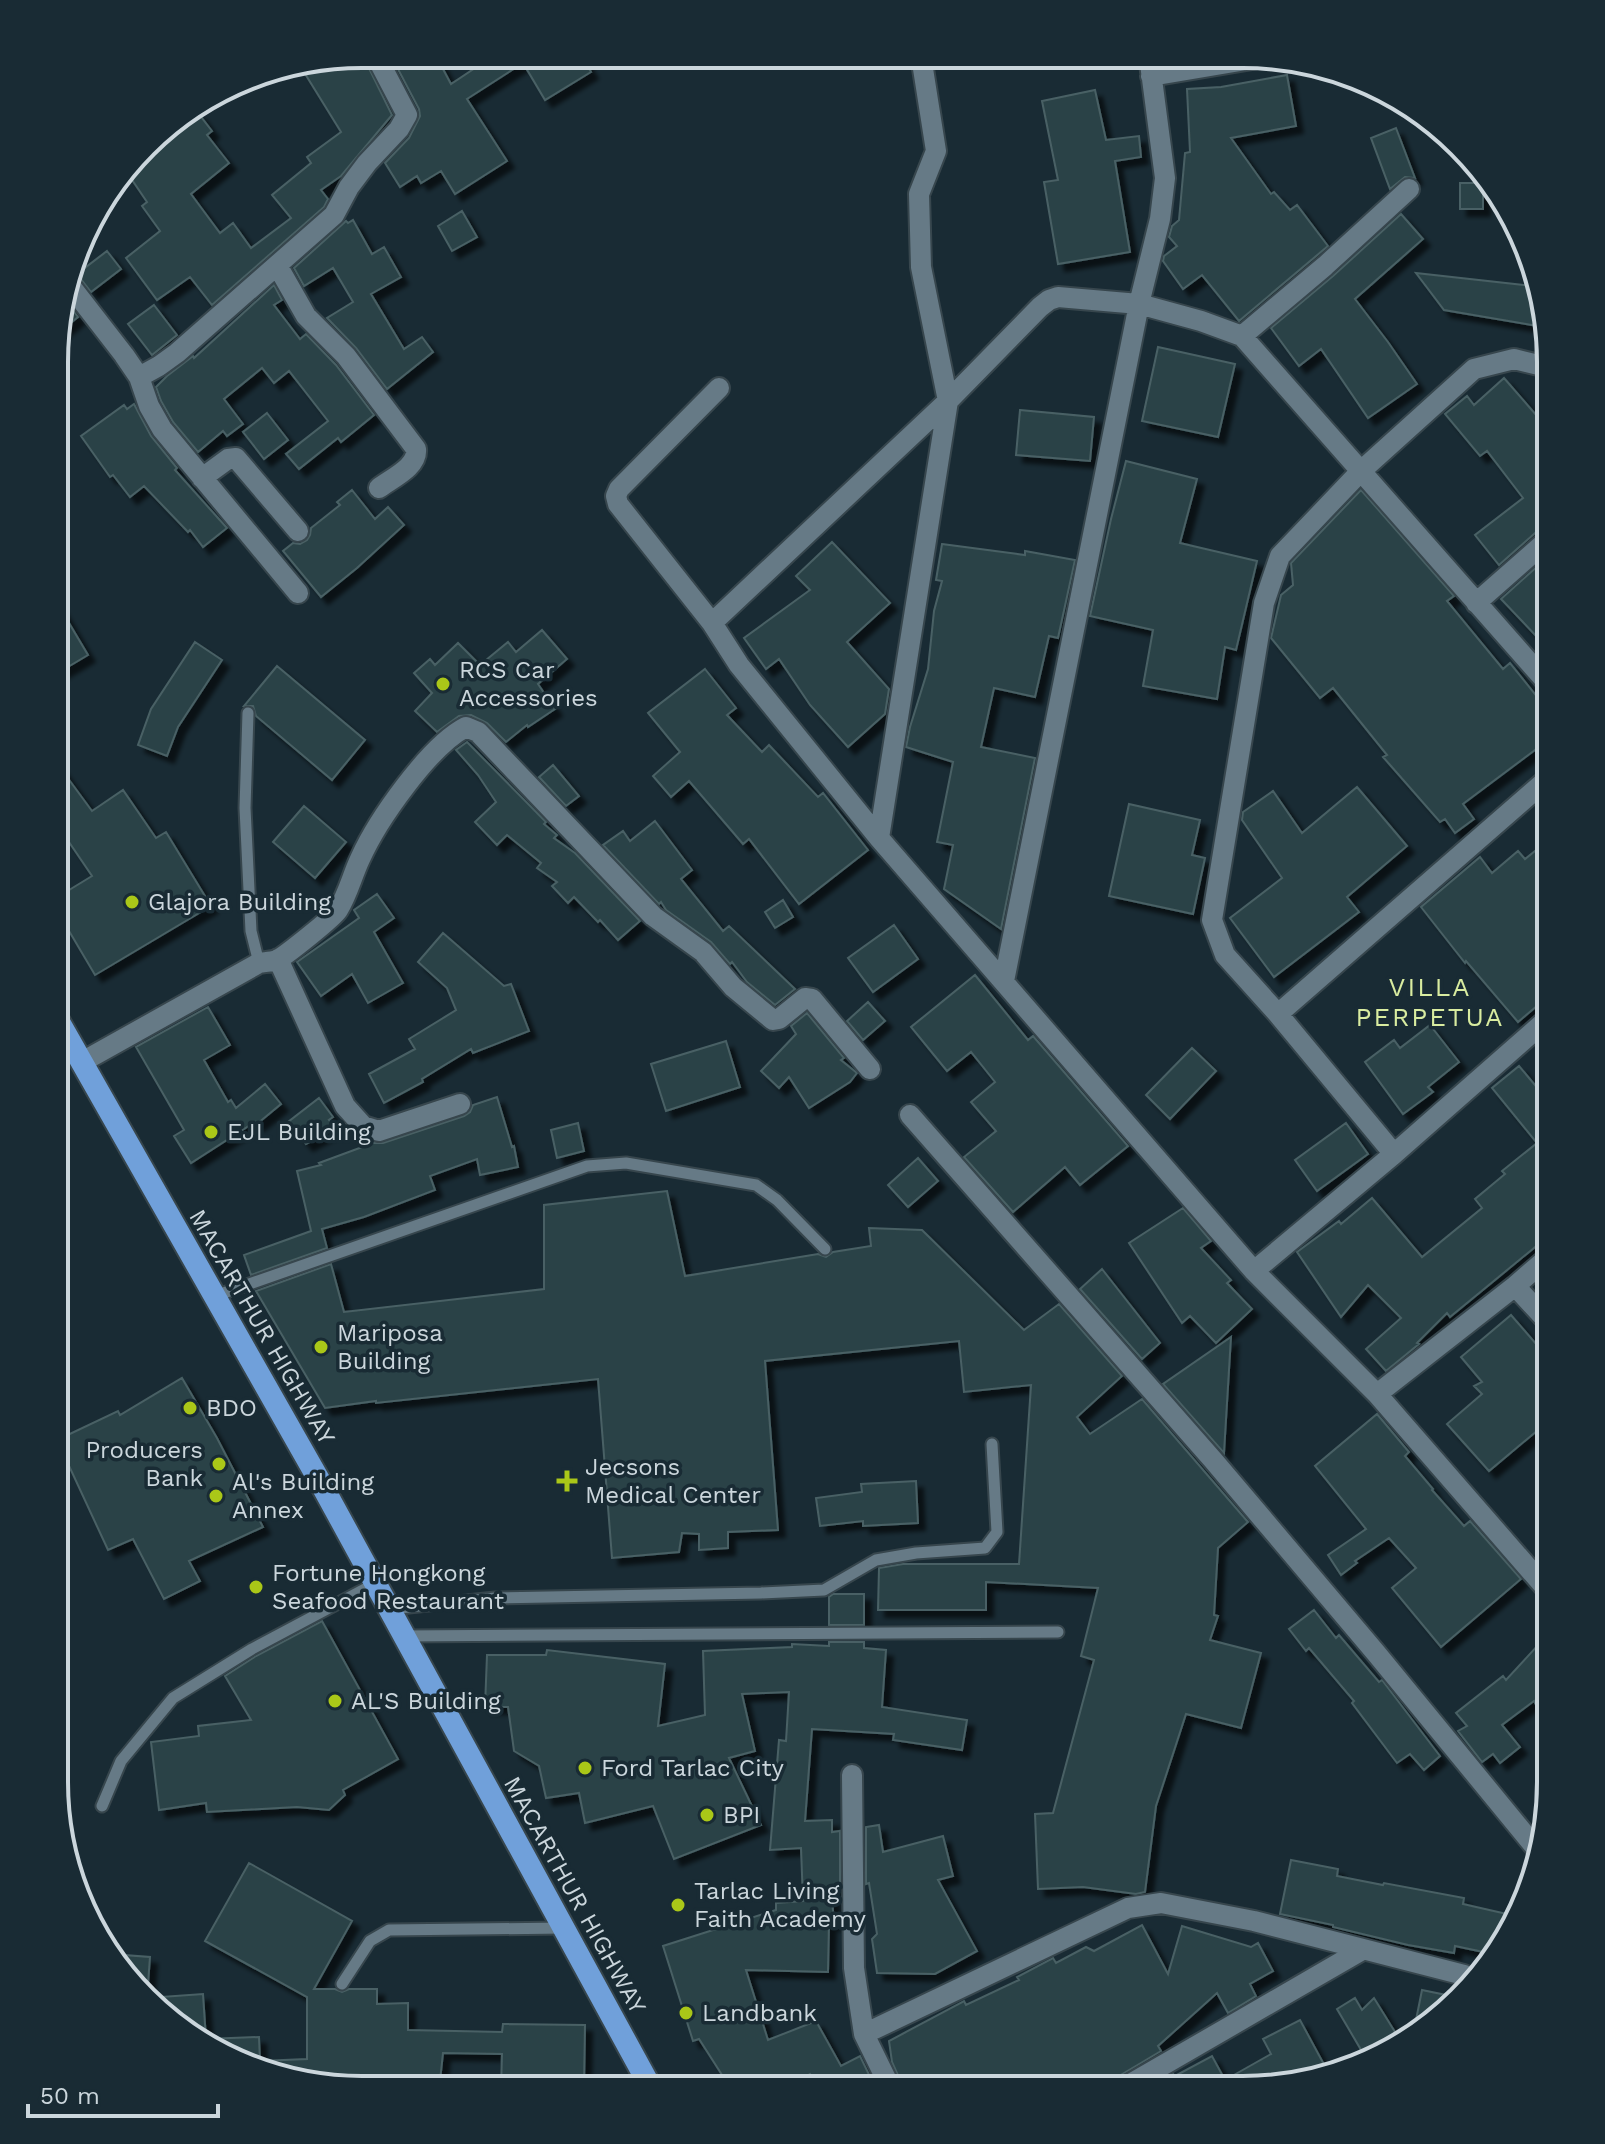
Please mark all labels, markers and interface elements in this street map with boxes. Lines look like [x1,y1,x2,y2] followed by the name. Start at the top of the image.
[459,656,598,712] place label: RCS Car Accessories
[434,675,452,693] marker: RCS Car Accessories
[148,888,331,916] place label: Glajora Building
[123,893,141,911] marker: Glajora Building
[1356,972,1504,1032] district label: VILLA PERPETUA
[227,1118,371,1146] place label: EJL Building
[202,1123,220,1141] marker: EJL Building
[183,1205,341,1450] street label: MACARTHUR HIGHWAY
[337,1319,443,1375] place label: Mariposa Building
[312,1338,330,1356] marker: Mariposa Building
[206,1394,257,1422] place label: BDO
[181,1399,199,1417] marker: BDO
[85,1436,203,1492] place label: Producers Bank
[585,1453,761,1509] place label: Jecsons Medical Center
[210,1455,228,1473] marker: Producers Bank
[232,1468,374,1524] place label: Al's Building Annex
[556,1470,578,1492] marker: Jecsons Medical Center
[207,1487,225,1505] marker: Al's Building Annex
[272,1559,504,1615] place label: Fortune Hongkong Seafood Restaurant
[247,1578,265,1596] marker: Fortune Hongkong Seafood Restaurant
[351,1687,501,1715] place label: AL'S Building
[326,1692,344,1710] marker: AL'S Building
[601,1754,785,1782] place label: Ford Tarlac City
[576,1759,594,1777] marker: Ford Tarlac City
[498,1772,652,2019] street label: MACARTHUR HIGHWAY
[723,1801,760,1829] place label: BPI
[698,1806,716,1824] marker: BPI
[694,1877,867,1933] place label: Tarlac Living Faith Academy
[669,1896,687,1914] marker: Tarlac Living Faith Academy
[702,1999,817,2027] place label: Landbank
[677,2004,695,2022] marker: Landbank
[28,2068,218,2118] scale bar
[40,2082,100,2110] text: 50 m

